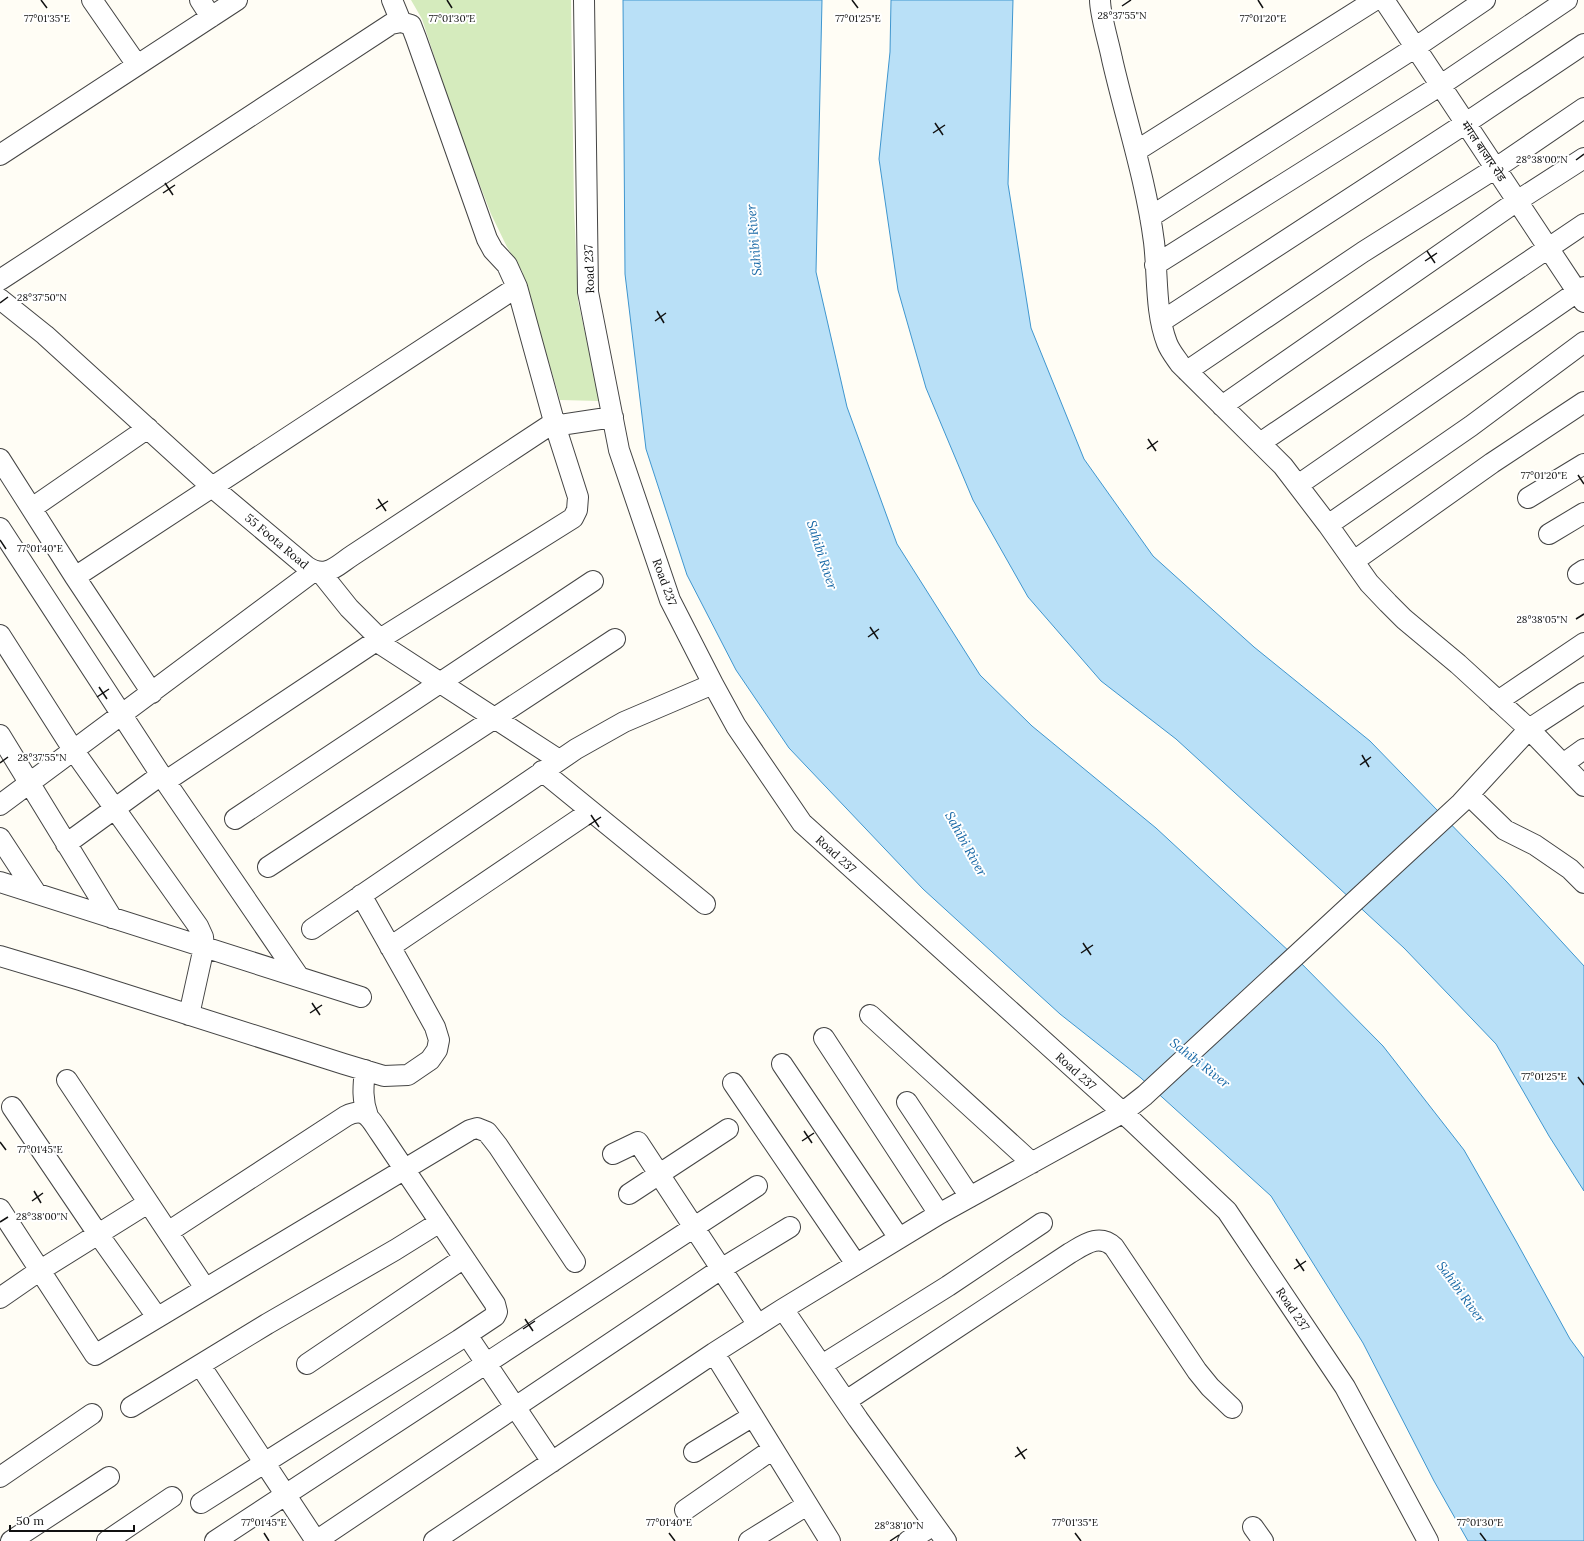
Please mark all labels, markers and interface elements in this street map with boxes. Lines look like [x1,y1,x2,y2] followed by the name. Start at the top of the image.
[1097,9,1147,22] text: 28°37'55"N
[24,12,70,25] text: 77°01'35"E
[429,12,475,25] text: 77°01'30"E
[835,12,881,25] text: 77°01'25"E
[1240,12,1286,25] text: 77°01'20"E
[1458,118,1510,185] street label: मंगल बाजार रोड
[1516,153,1568,166] text: 28°38'00"N
[742,203,766,276] water label: Sahibi River
[581,244,597,294] street label: Road 237
[17,291,67,304] text: 28°37'50"N
[1521,469,1567,482] text: 77°01'20"E
[242,510,312,572] street label: 55 Foota Road
[803,518,841,592] water label: Sahibi River
[17,542,63,555] text: 77°01'40"E
[650,556,681,608] street label: Road 237
[1516,613,1568,626] text: 28°38'05"N
[17,751,67,764] text: 28°37'55"N
[941,809,991,880] water label: Sahibi River
[813,832,860,876] street label: Road 237
[1167,1034,1234,1092] water label: Sahibi River
[1053,1049,1100,1093] street label: Road 237
[1521,1070,1567,1083] text: 77°01'25"E
[17,1143,63,1156] text: 77°01'45"E
[16,1210,68,1223] text: 28°38'00"N
[1433,1258,1489,1326] water label: Sahibi River
[1273,1284,1313,1334] street label: Road 237
[10,1507,134,1533] scale bar
[16,1513,44,1528] text: 50 m
[241,1516,287,1529] text: 77°01'45"E
[646,1516,692,1529] text: 77°01'40"E
[1052,1516,1098,1529] text: 77°01'35"E
[1457,1516,1503,1529] text: 77°01'30"E
[874,1519,924,1532] text: 28°38'10"N

